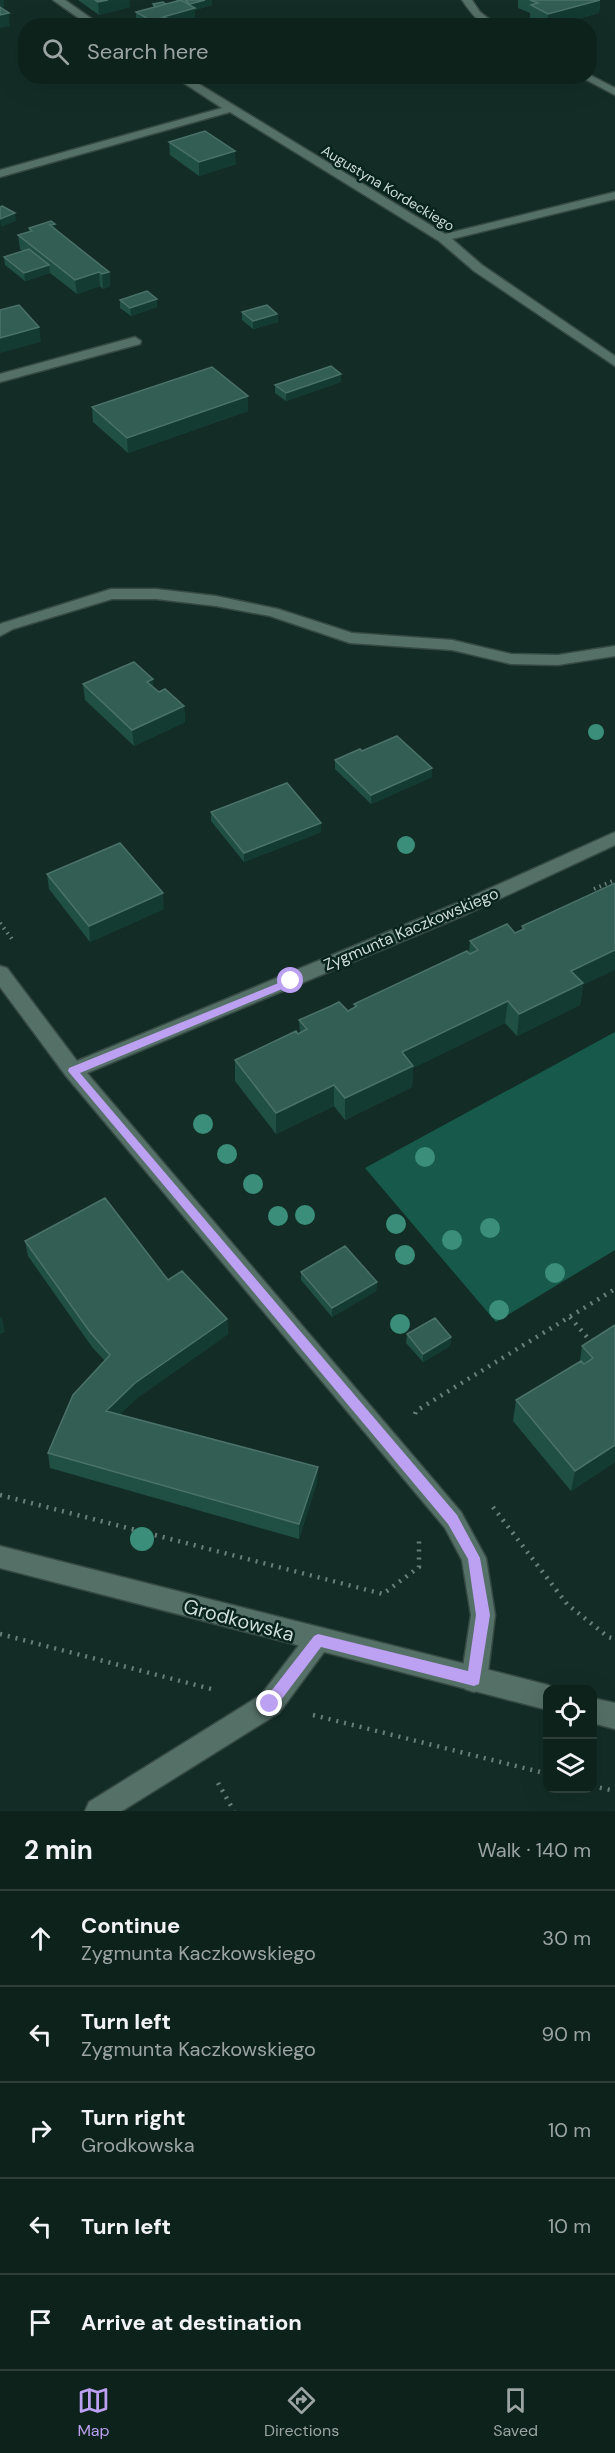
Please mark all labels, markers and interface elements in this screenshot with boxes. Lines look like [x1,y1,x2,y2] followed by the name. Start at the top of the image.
[18,18,597,84] search box
[39,35,72,68] icon: search
[87,37,208,66] text: Search here
[318,141,458,235] street label: Augustyna Kordeckiego
[320,883,502,975] street label: Zygmunta Kaczkowskiego
[277,967,303,993] route start
[181,1593,297,1647] street label: Grodkowska
[543,1685,597,1793] map controls
[543,1685,597,1739] button: locate
[256,1690,282,1716] route end
[543,1739,597,1793] button: layers
[24,1833,93,1867] text: 2 min
[477,1837,591,1863] text: Walk · 140 m
[81,1911,180,1940] text: Continue
[24,1922,57,1955] icon: ahead
[542,1925,591,1951] text: 30 m
[81,1940,316,1966] text: Zygmunta Kaczkowskiego
[81,2007,171,2036] text: Turn left
[24,2018,57,2051] icon: left
[542,2021,591,2047] text: 90 m
[81,2036,316,2062] text: Zygmunta Kaczkowskiego
[81,2103,186,2132] text: Turn right
[24,2114,57,2147] icon: right
[548,2117,591,2143] text: 10 m
[81,2132,195,2158] text: Grodkowska
[24,2210,57,2243] icon: left
[81,2212,171,2241] text: Turn left
[548,2213,591,2239] text: 10 m
[24,2306,57,2339] icon: arrive
[81,2308,302,2337] text: Arrive at destination
[77,2384,110,2441] tab: Map
[264,2384,339,2441] tab: Directions
[493,2384,538,2441] tab: Saved

